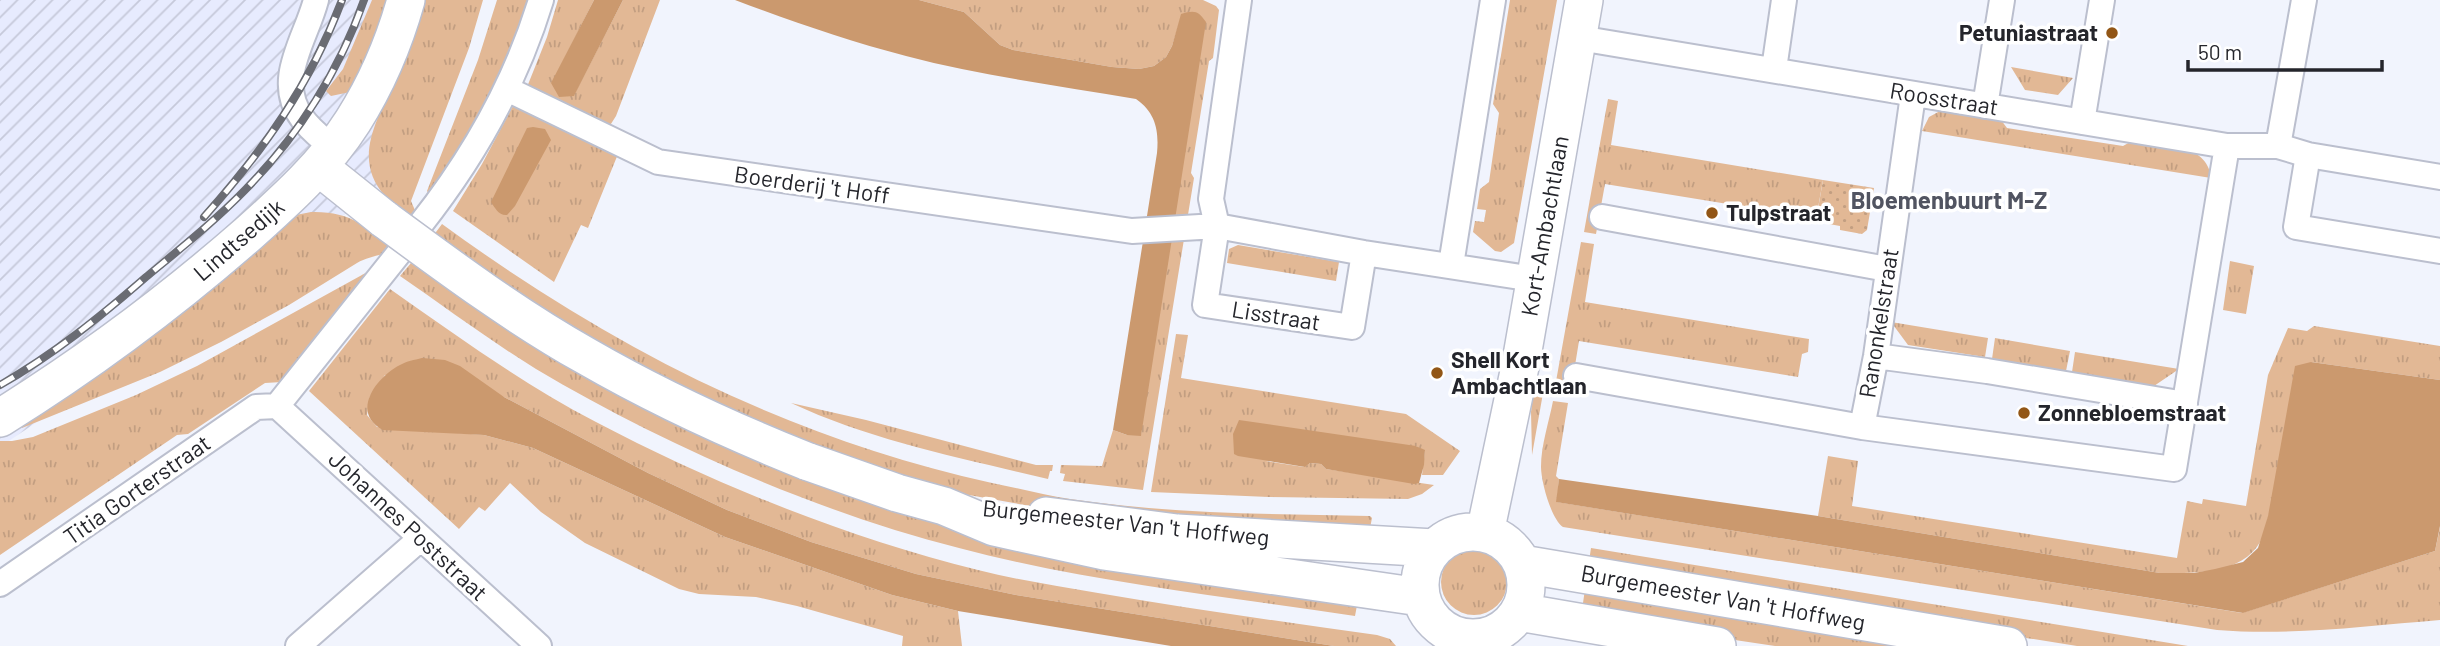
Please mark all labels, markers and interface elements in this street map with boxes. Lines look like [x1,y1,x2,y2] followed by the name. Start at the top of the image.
[1959,18,2098,46] place label: Petuniastraat
[2104,25,2120,41] marker: Petuniastraat
[2188,28,2382,72] scale bar
[2198,39,2242,64] text: 50 m
[1888,76,2000,120] street label: Roosstraat
[1514,133,1574,318] street label: Kort-Ambachtlaan
[733,159,892,209] street label: Boerderij 't Hoff
[1851,185,2047,214] district label: Bloemenbuurt M-Z
[187,192,289,286] street label: Lindtsedijk
[1726,198,1831,226] place label: Tulpstraat
[1704,205,1720,221] marker: Tulpstraat
[1852,246,1904,400] street label: Ranonkelstraat
[1230,294,1322,336] street label: Lisstraat
[1451,345,1587,399] place label: Shell Kort Ambachtlaan
[1429,365,1445,381] marker: Shell Kort Ambachtlaan
[2038,398,2226,426] place label: Zonnebloemstraat
[2016,405,2032,421] marker: Zonnebloemstraat
[58,428,215,550] street label: Titia Gorterstraat
[323,444,494,606] street label: Johannes Poststraat
[981,493,1271,551] street label: Burgemeester Van 't Hoffweg
[1579,558,1868,636] street label: Burgemeester Van 't Hoffweg

